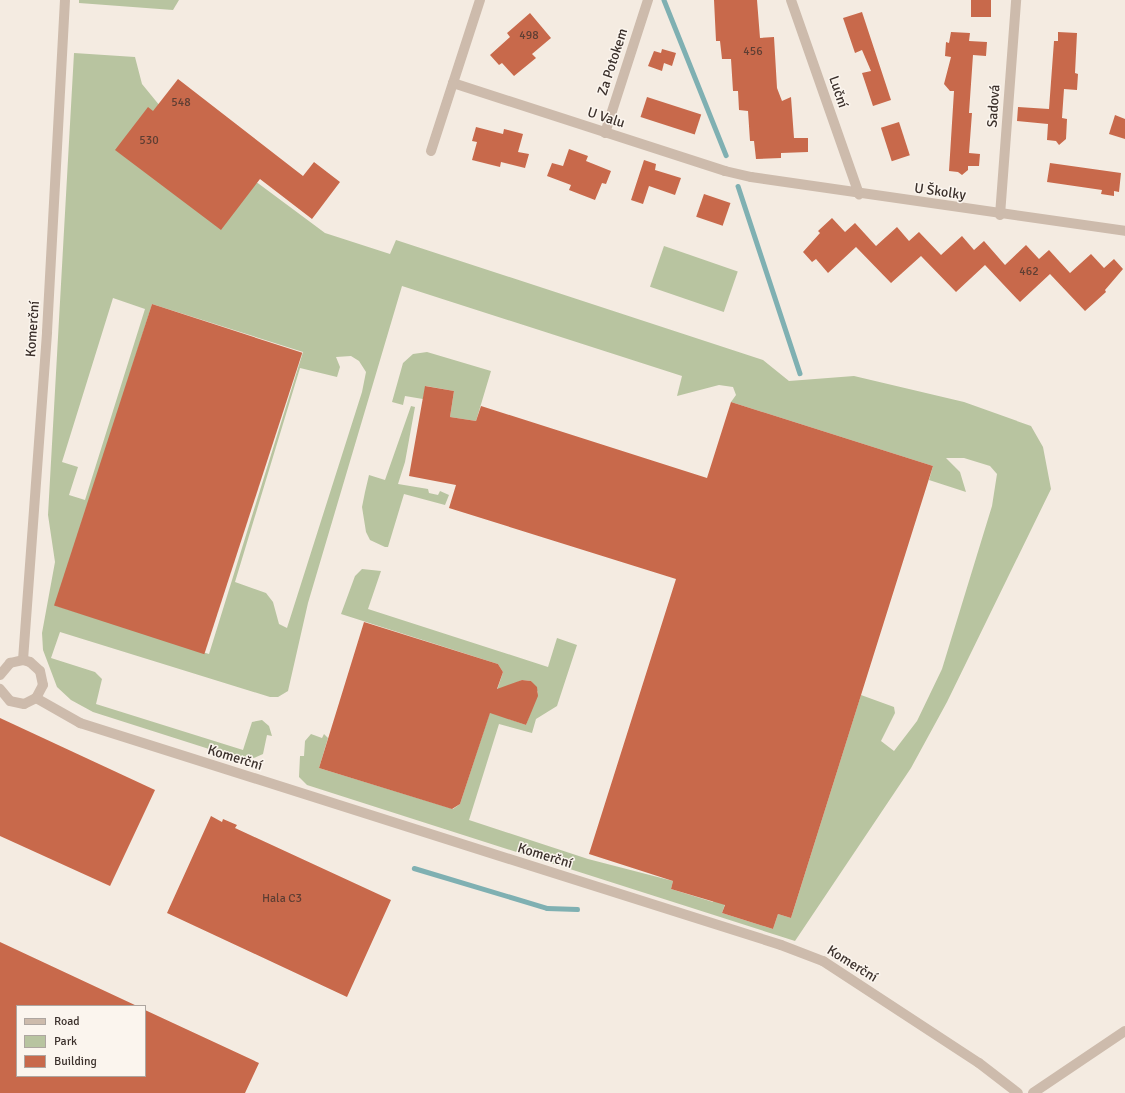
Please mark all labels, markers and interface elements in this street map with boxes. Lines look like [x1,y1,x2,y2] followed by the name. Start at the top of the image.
[594,26,632,98] street label: Za Potokem
[519,29,539,43] house number: 498
[743,45,763,59] house number: 456
[825,74,851,110] street label: Luční
[984,84,1004,128] street label: Sadová
[171,96,191,110] house number: 548
[585,104,627,132] street label: U Valu
[139,134,159,148] house number: 530
[913,180,967,204] street label: U Školky
[1019,265,1039,279] house number: 462
[23,300,43,358] street label: Komerční
[206,742,264,774] street label: Komerční
[516,840,574,872] street label: Komerční
[262,892,302,906] house number: Hala C3
[824,942,880,986] street label: Komerční
[16,1005,146,1077] legend
[54,1014,80,1029] text: Road
[54,1034,77,1049] text: Park
[54,1054,97,1069] text: Building

